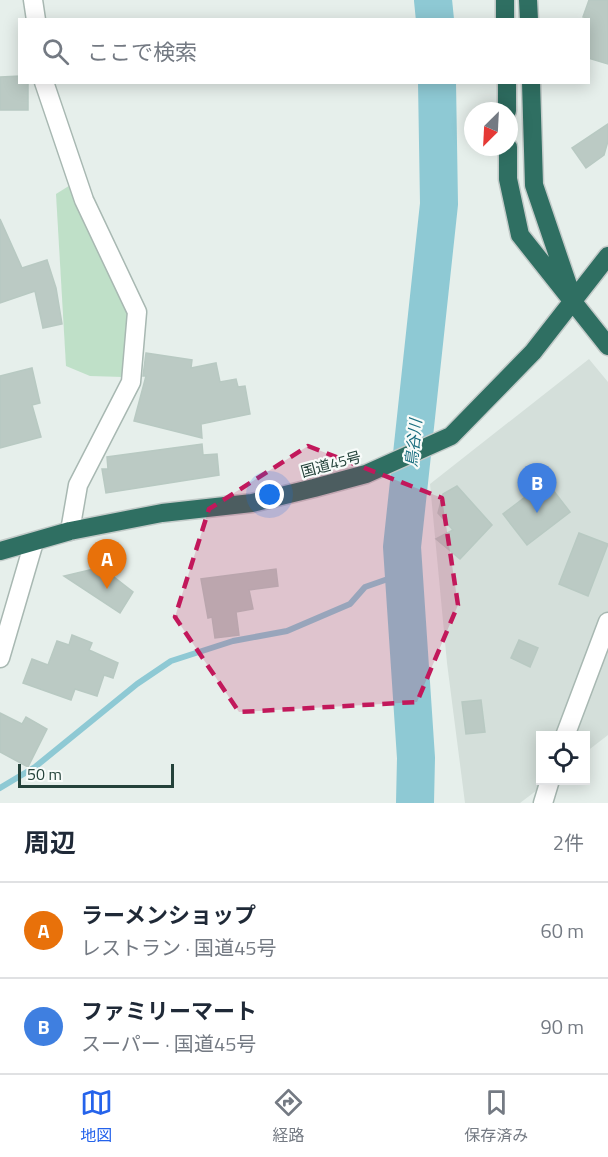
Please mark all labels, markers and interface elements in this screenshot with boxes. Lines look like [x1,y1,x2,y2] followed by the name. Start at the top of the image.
[18,18,590,84] search box
[39,35,72,68] icon: search
[87,35,197,69] text: ここで検索
[464,102,518,156] north arrow
[399,416,428,468] water label: 鳥谷川
[298,445,364,483] street label: 国道45号
[518,464,556,513] pin: B
[255,480,284,509] your location
[88,540,126,589] pin: A
[536,731,590,785] map controls
[536,731,590,785] button: locate
[18,761,174,788] scale bar
[27,762,62,786] text: 50 m
[24,823,76,862] text: 周辺
[553,827,584,858] text: 2件
[81,898,256,932] text: ラーメンショップ
[37,915,50,946] text: A
[540,915,584,946] text: 60 m
[81,932,277,963] text: レストラン · 国道45号
[81,994,257,1028] text: ファミリーマート
[37,1011,50,1042] text: B
[540,1011,584,1042] text: 90 m
[81,1028,256,1059] text: スーパー · 国道45号
[80,1086,113,1147] tab: 地図
[272,1086,305,1147] tab: 経路
[464,1086,528,1147] tab: 保存済み

